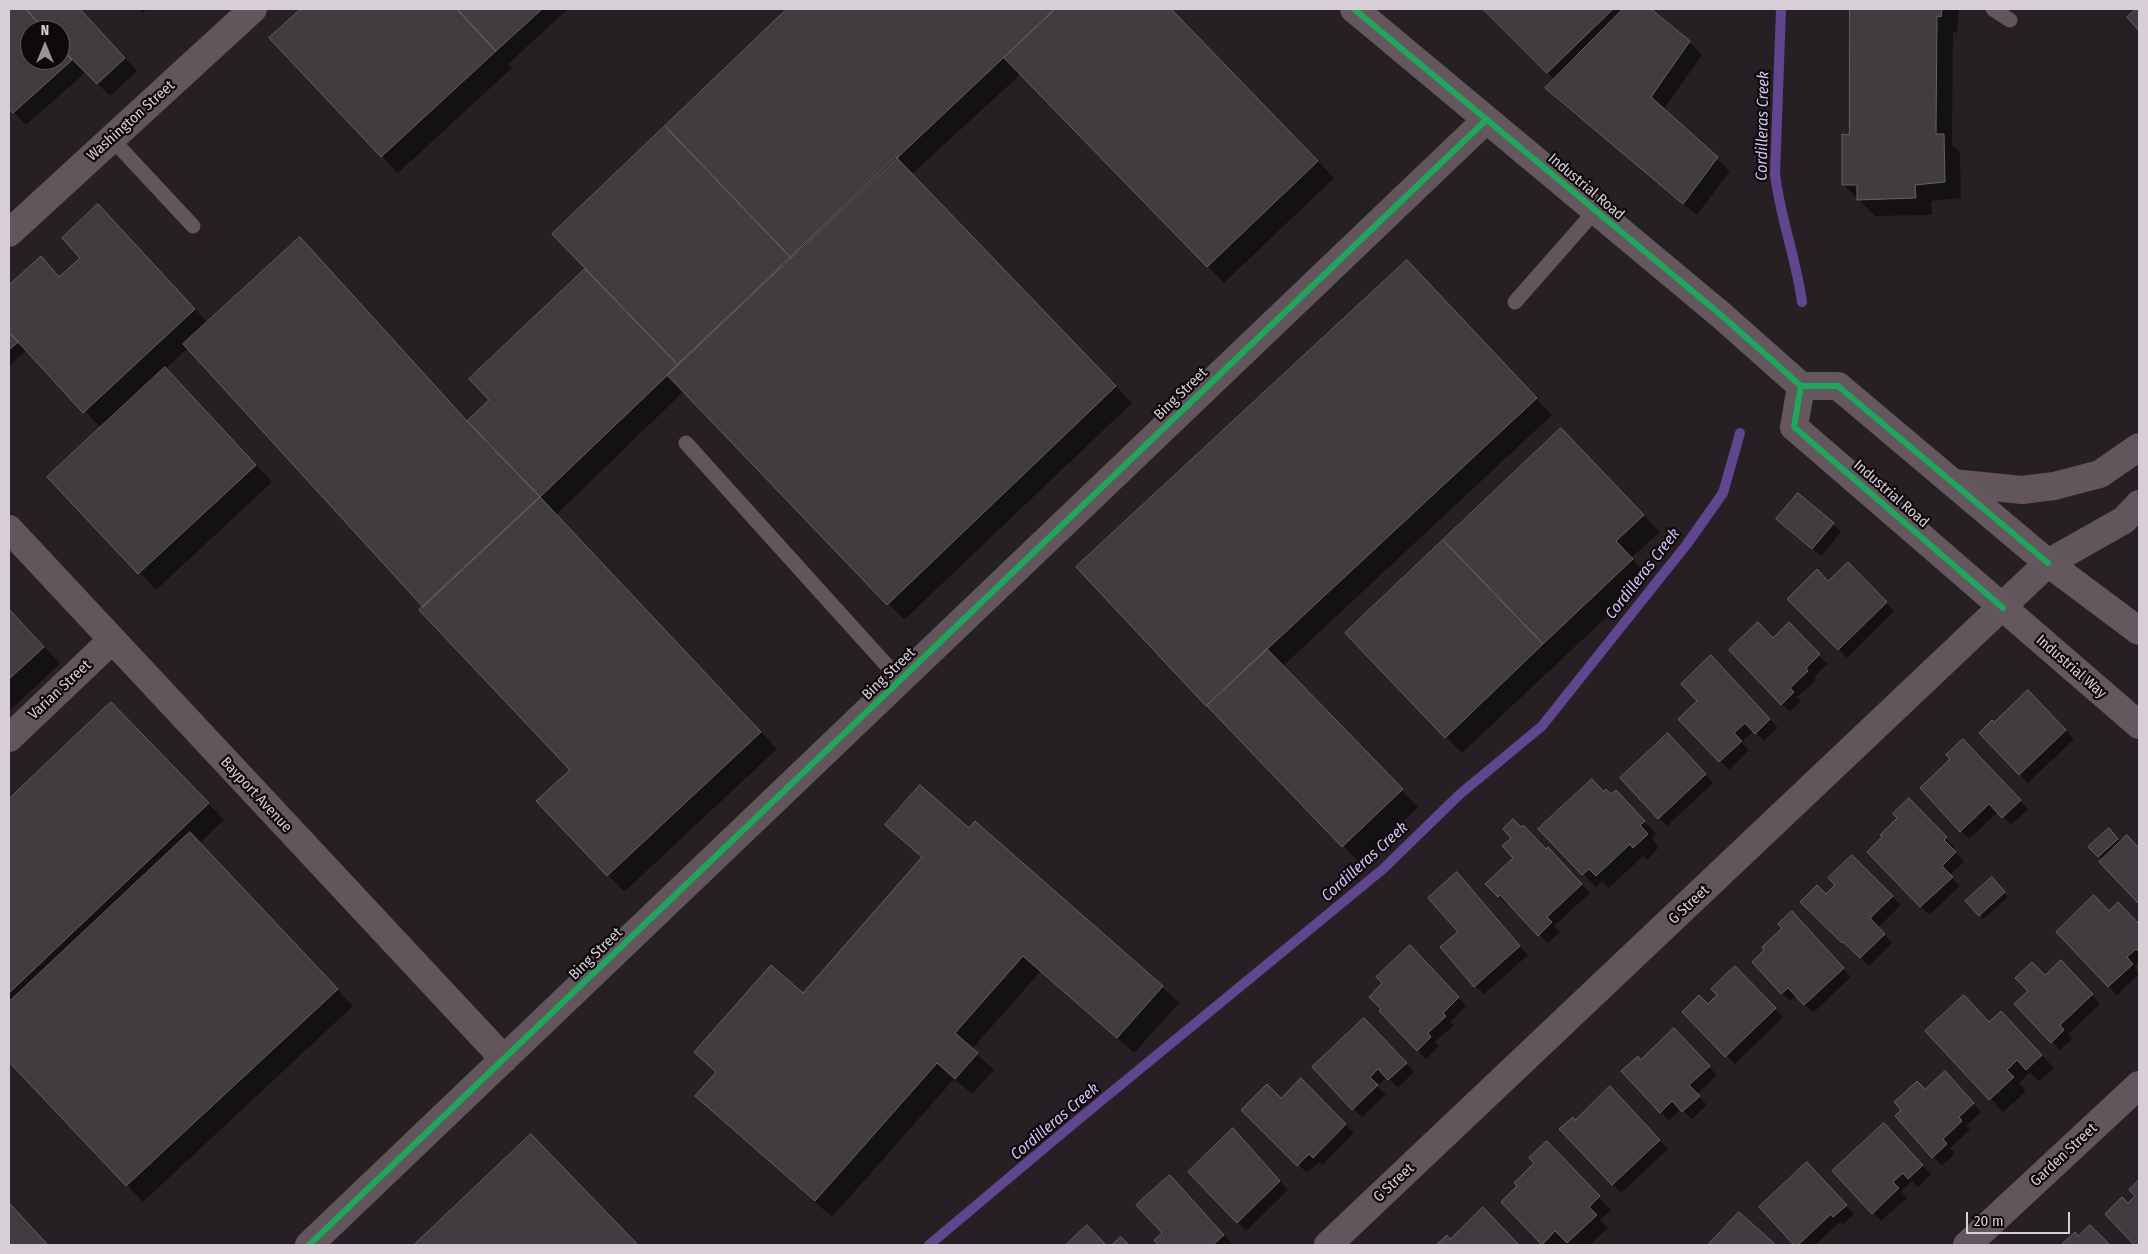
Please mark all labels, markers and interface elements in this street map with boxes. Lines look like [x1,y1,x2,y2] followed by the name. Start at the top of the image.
[20,20,70,70] north arrow
[41,22,49,39] text: N
[1752,71,1774,181] water label: Cordilleras Creek
[83,77,179,165] street label: Washington Street
[1544,150,1628,224] street label: Industrial Road
[1151,364,1211,424] street label: Bing Street
[1850,456,1932,532] street label: Industrial Road
[1602,525,1684,623] water label: Cordilleras Creek
[2032,632,2110,702] street label: Industrial Way
[859,644,919,704] street label: Bing Street
[25,656,95,724] street label: Varian Street
[216,754,296,836] street label: Bayport Avenue
[1318,818,1412,906] water label: Cordilleras Creek
[1665,882,1713,928] street label: G Street
[566,924,626,984] street label: Bing Street
[1007,1079,1103,1165] water label: Cordilleras Creek
[2027,1120,2101,1190] street label: Garden Street
[1370,1160,1418,1206] street label: G Street
[1968,1202,2072,1234] scale bar
[1974,1212,2004,1230] text: 20 m

